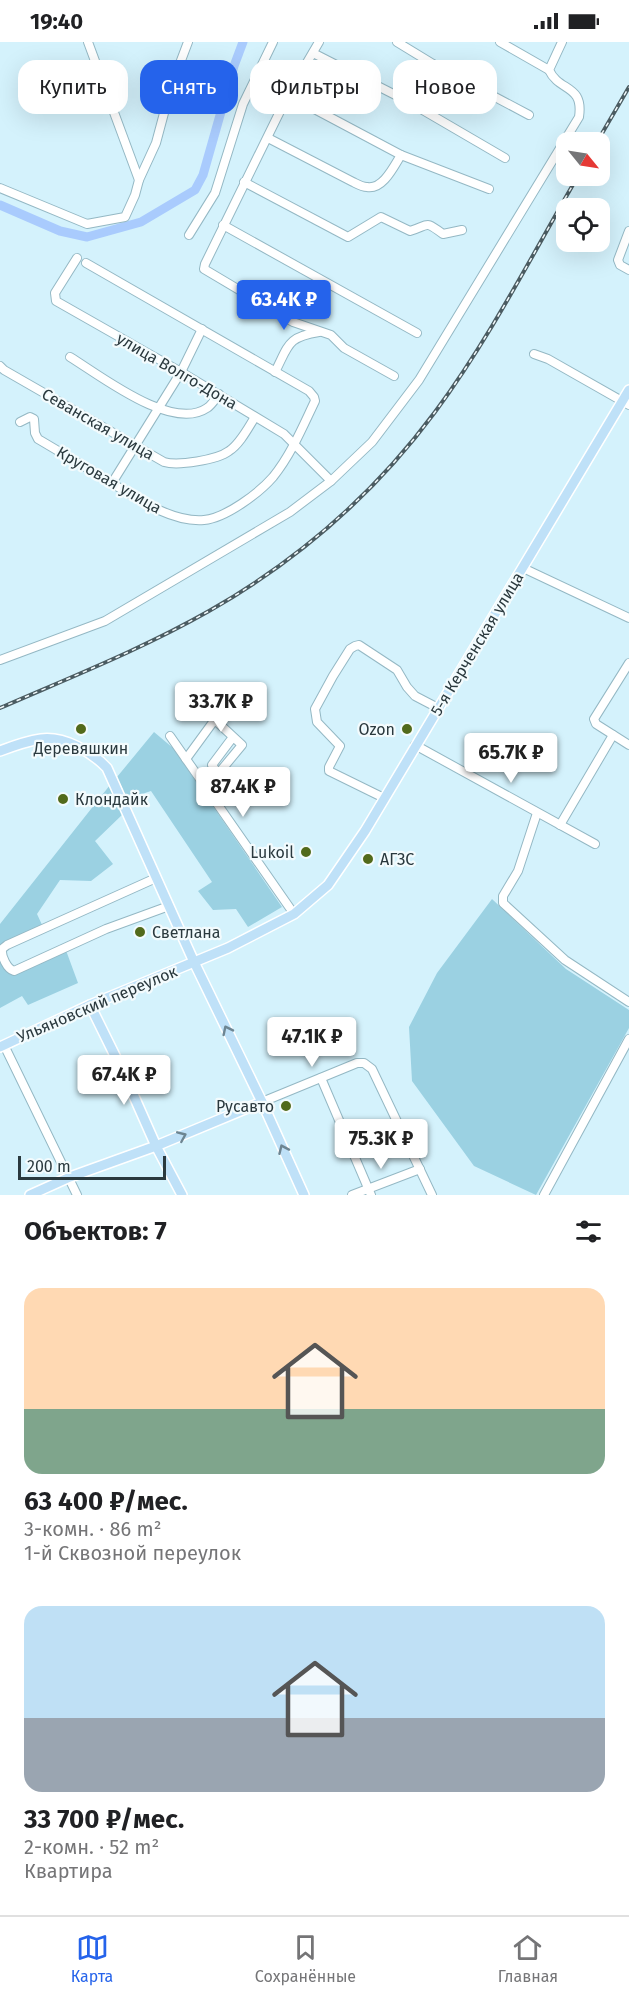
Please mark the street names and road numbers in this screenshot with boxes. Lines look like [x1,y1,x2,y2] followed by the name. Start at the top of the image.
[113,329,241,413] street label: улица Волго-Дона
[38,384,158,464] street label: Севанская улица
[53,442,165,518] street label: Круговая улица
[427,569,527,719] street label: 5-я Керченская улица
[14,961,181,1046] street label: Ульяновский переулок

